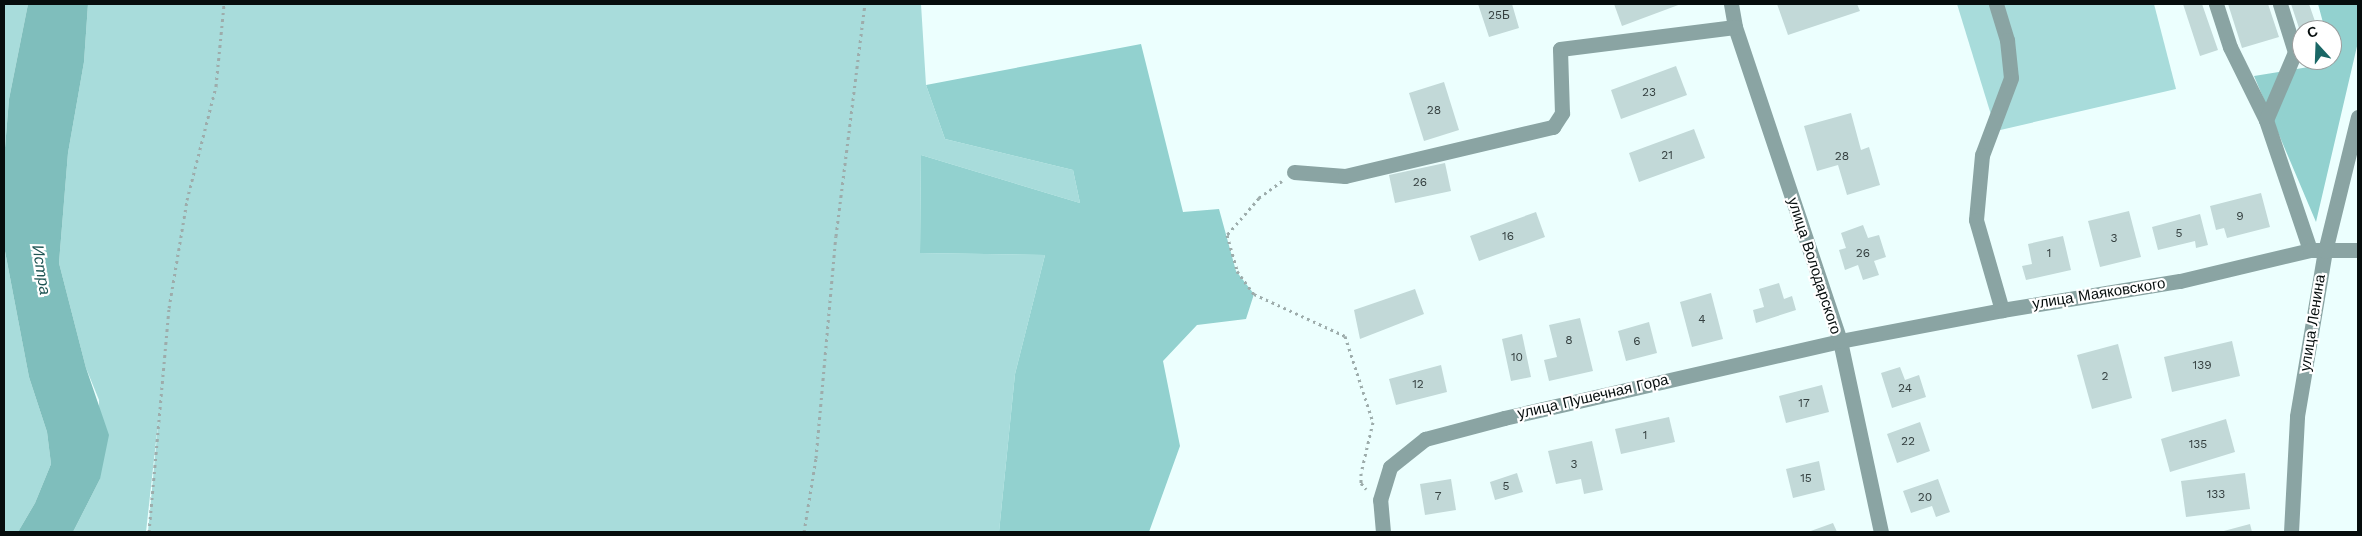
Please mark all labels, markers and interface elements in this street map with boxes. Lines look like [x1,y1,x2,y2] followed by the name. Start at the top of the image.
[1488,9,1510,23] house number: 25Б
[2292,20,2342,70] north arrow
[2305,23,2320,41] text: С
[1642,86,1656,100] house number: 23
[1427,104,1441,118] house number: 28
[1661,149,1673,163] house number: 21
[1835,150,1849,164] house number: 28
[1413,176,1427,190] house number: 26
[1783,195,1845,337] street label: улица Володарского
[2236,210,2244,224] house number: 9
[2176,227,2182,241] house number: 5
[1502,230,1514,244] house number: 16
[2111,232,2117,246] house number: 3
[28,244,54,296] water label: Истра
[1856,247,1870,261] house number: 26
[2047,247,2051,261] house number: 1
[2296,273,2330,373] street label: улица Ленина
[2031,275,2167,313] street label: улица Маяковского
[1698,313,1706,327] house number: 4
[1565,334,1573,348] house number: 8
[1633,335,1641,349] house number: 6
[1511,351,1523,365] house number: 10
[2192,359,2212,373] house number: 139
[2102,370,2108,384] house number: 2
[1516,371,1670,423] street label: улица Пушечная Гора
[1412,378,1424,392] house number: 12
[1898,382,1912,396] house number: 24
[1798,397,1810,411] house number: 17
[1643,429,1647,443] house number: 1
[1901,435,1915,449] house number: 22
[2189,438,2207,452] house number: 135
[1571,458,1577,472] house number: 3
[1800,472,1812,486] house number: 15
[1503,480,1509,494] house number: 5
[2207,488,2225,502] house number: 133
[1435,490,1441,504] house number: 7
[1918,491,1932,505] house number: 20

